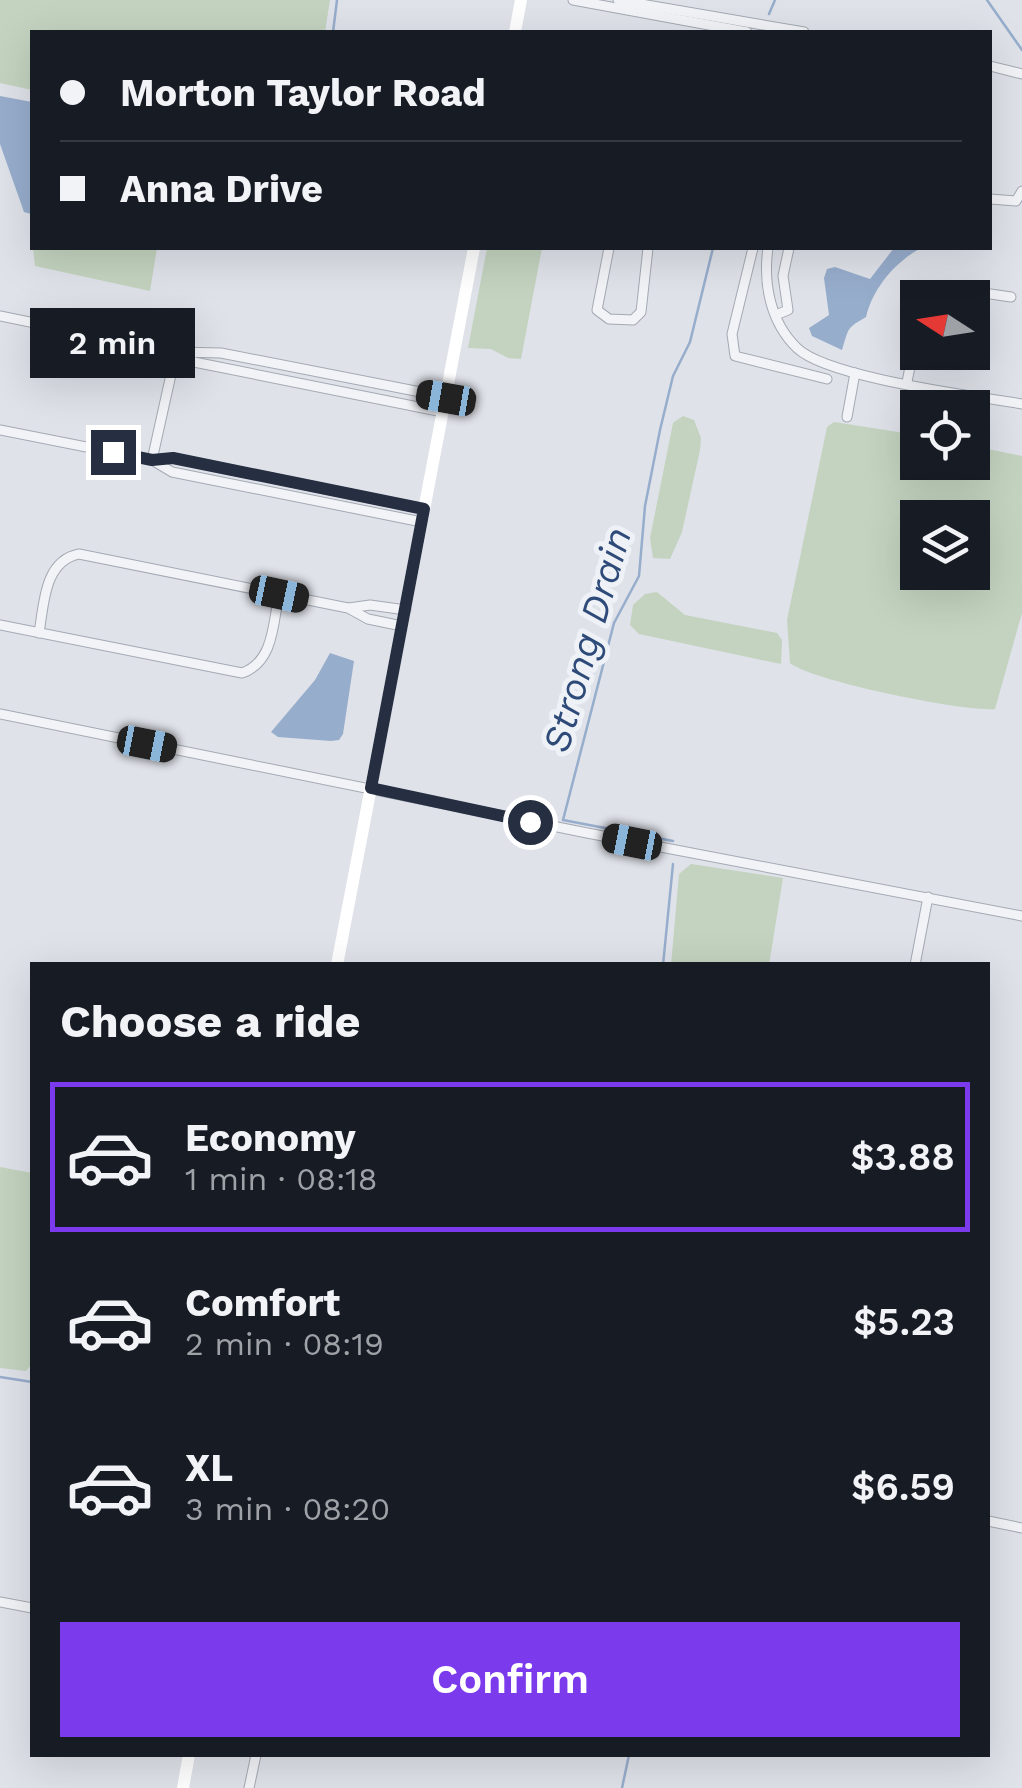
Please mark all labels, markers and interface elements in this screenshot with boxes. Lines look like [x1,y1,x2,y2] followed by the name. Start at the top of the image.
[120,71,486,115] text: Morton Taylor Road
[120,167,323,211] text: Anna Drive
[900,280,990,370] north arrow
[900,280,990,590] map controls
[31,307,196,377] callout: 2 min
[69,324,156,362] text: 2 min
[414,378,478,418] car
[900,390,990,480] button: locate
[91,430,136,475] route end
[900,500,990,590] button: layers
[534,522,640,758] water label: Strong Drain
[247,573,311,615] car
[115,724,179,764] car
[508,800,553,845] route start
[600,822,664,862] car
[60,995,360,1048] text: Choose a ride
[65,1112,155,1202] icon: car
[185,1116,356,1160] text: Economy
[850,1135,955,1179] text: $3.88
[185,1160,378,1198] text: 1 min · 08:18
[65,1277,155,1367] icon: car
[185,1281,340,1325] text: Comfort
[853,1300,955,1344] text: $5.23
[185,1325,384,1363] text: 2 min · 08:19
[65,1442,155,1532] icon: car
[185,1446,233,1490] text: XL
[851,1465,955,1509] text: $6.59
[185,1490,390,1528] text: 3 min · 08:20
[60,1622,960,1737] button: Confirm

